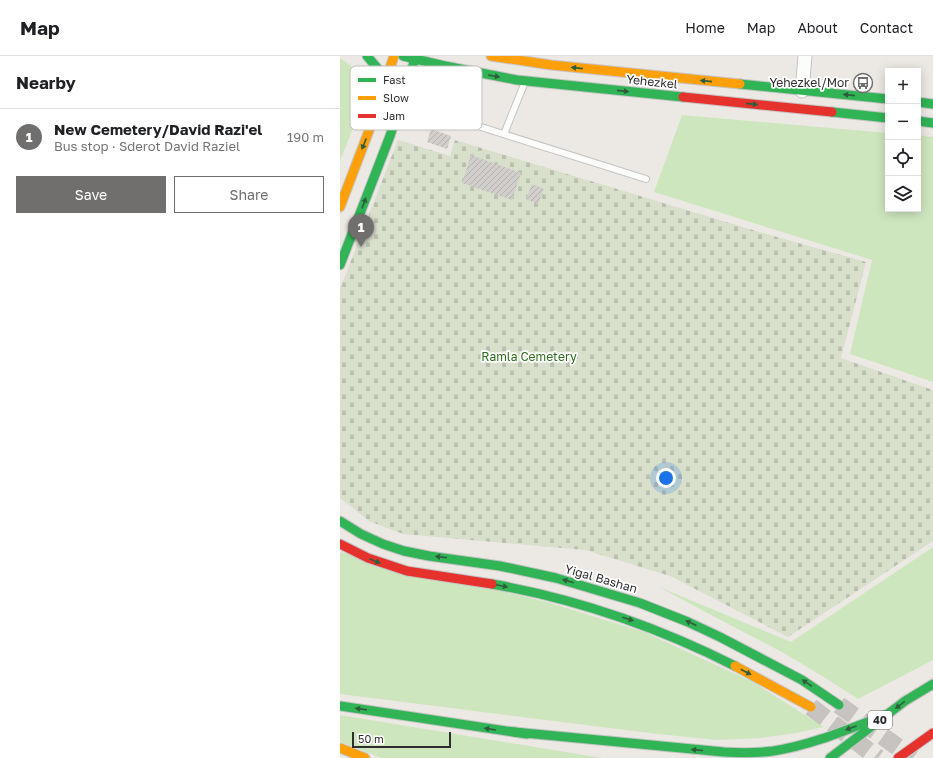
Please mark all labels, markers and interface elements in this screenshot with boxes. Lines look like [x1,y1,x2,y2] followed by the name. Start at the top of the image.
[20,16,60,39] text: Map
[685,19,725,36] text: Home
[747,19,775,36] text: Map
[797,19,838,36] text: About
[860,19,913,36] text: Contact
[571,64,583,71] one-way arrow
[350,66,482,130] legend
[885,68,921,212] map controls
[885,68,921,104] button: +
[626,71,679,92] street label: Yehezkel
[16,72,76,93] text: Nearby
[852,72,874,94] bus stop icon: Yehezkel/Mor
[383,73,406,86] text: Fast
[488,73,500,79] one-way arrow
[770,75,849,90] place label: Yehezkel/Mor
[700,77,712,84] one-way arrow
[617,88,629,95] one-way arrow
[383,91,409,104] text: Slow
[843,92,855,99] one-way arrow
[746,101,758,108] one-way arrow
[885,104,921,140] button: −
[383,109,405,122] text: Jam
[54,120,262,138] text: New Cemetery/David Razi'el
[26,129,32,145] text: 1
[287,129,324,145] text: 190 m
[54,138,240,154] text: Bus stop · Sderot David Raziel
[361,138,367,149] one-way arrow
[885,140,921,176] button: locate
[16,176,166,213] button: Save
[174,176,324,213] button: Share
[885,176,921,212] button: layers
[362,196,368,208] one-way arrow
[348,214,374,247] pin: 1
[481,349,577,364] park label: Ramla Cemetery
[656,468,676,488] your location
[435,554,447,561] one-way arrow
[369,559,381,565] one-way arrow
[563,561,639,596] street label: Yigal Bashan
[562,578,574,584] one-way arrow
[496,584,508,590] one-way arrow
[622,616,634,622] one-way arrow
[686,620,697,626] one-way arrow
[740,669,752,675] one-way arrow
[802,679,812,687] one-way arrow
[895,701,905,709] one-way arrow
[355,706,367,712] one-way arrow
[868,711,892,729] road number: 40
[484,725,496,731] one-way arrow
[845,725,857,731] one-way arrow
[352,730,451,749] scale bar
[358,732,384,745] text: 50 m
[691,746,703,753] one-way arrow

